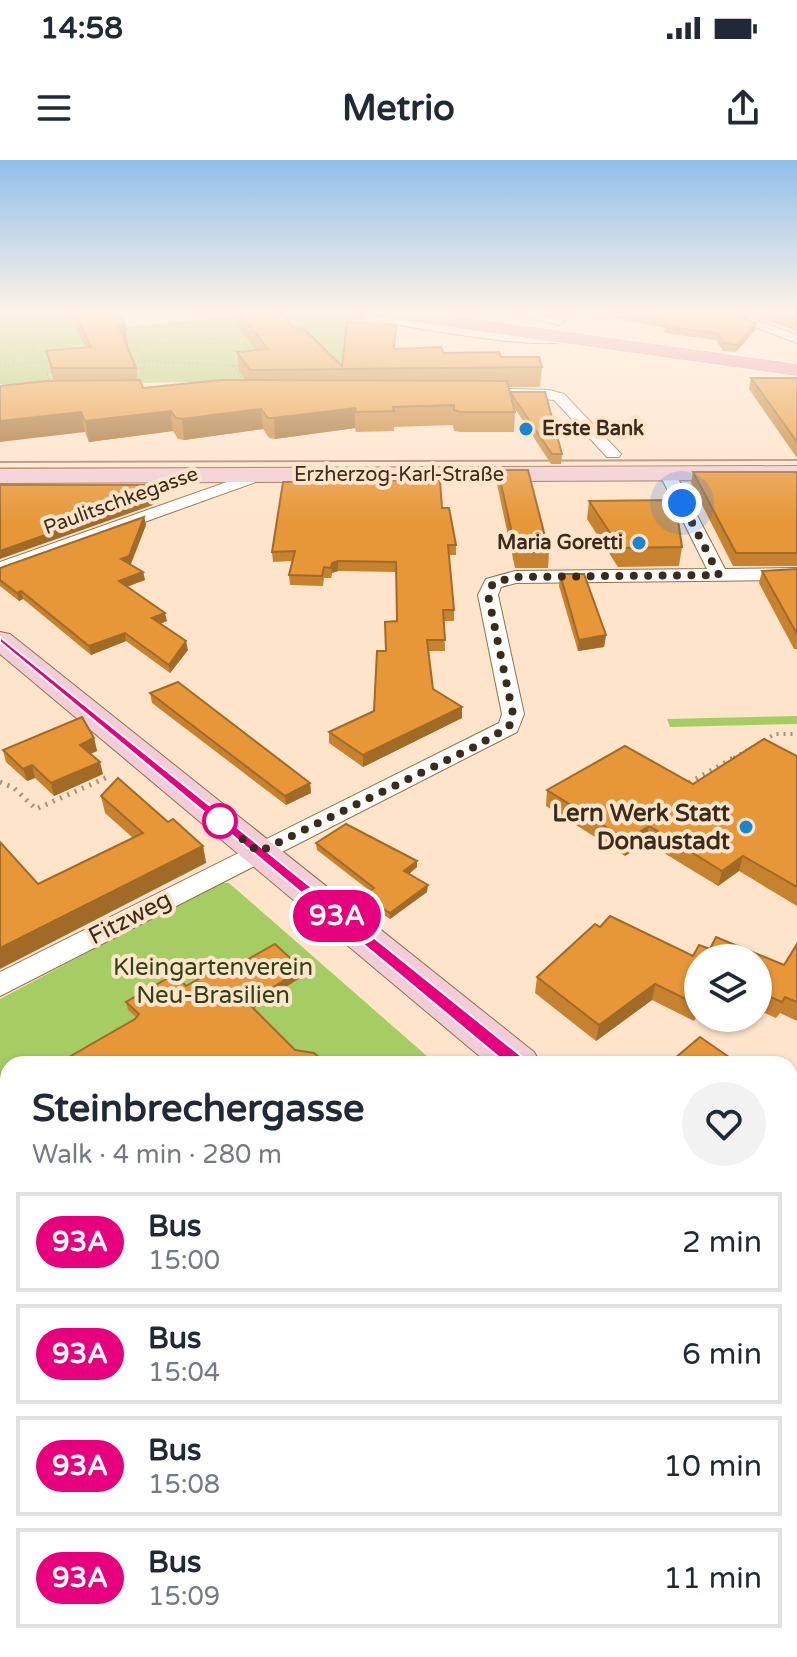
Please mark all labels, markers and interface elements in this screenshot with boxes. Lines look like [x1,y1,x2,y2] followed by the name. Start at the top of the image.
[40,10,123,47] text: 14:58
[32,86,76,130] icon: menu
[721,86,765,130] icon: share
[342,87,455,130] text: Metrio
[542,417,644,441] place label: Erste Bank
[517,420,535,438] marker: Erste Bank
[40,462,202,540] street label: Paulitschkegasse
[294,463,504,487] street label: Erzherzog-Karl-Straße
[662,483,702,523] your location
[497,531,623,555] place label: Maria Goretti
[630,534,648,552] marker: Maria Goretti
[552,799,731,856] place label: Lern Werk Statt Donaustadt
[203,804,237,838] unlabelled marker
[737,818,755,836] marker: Lern Werk Statt Donaustadt
[84,885,176,951] street label: Fitzweg
[291,890,383,942] line badge: 93A
[309,899,365,933] text: 93A
[684,944,772,1032] map controls
[684,944,772,1032] button: layers
[113,953,313,1010] park label: Kleingartenverein Neu-Brasilien
[682,1082,766,1166] button: heart
[32,1086,365,1132] text: Steinbrechergasse
[32,1139,282,1170] text: Walk · 4 min · 280 m
[148,1208,201,1245] text: Bus
[682,1224,762,1261] text: 2 min
[52,1225,108,1259] text: 93A
[148,1245,220,1276] text: 15:00
[148,1320,201,1357] text: Bus
[682,1336,762,1373] text: 6 min
[52,1337,108,1371] text: 93A
[148,1357,220,1388] text: 15:04
[148,1432,201,1469] text: Bus
[663,1448,762,1485] text: 10 min
[52,1449,108,1483] text: 93A
[148,1469,220,1500] text: 15:08
[148,1544,201,1581] text: Bus
[663,1560,762,1597] text: 11 min
[52,1561,108,1595] text: 93A
[148,1581,220,1612] text: 15:09

